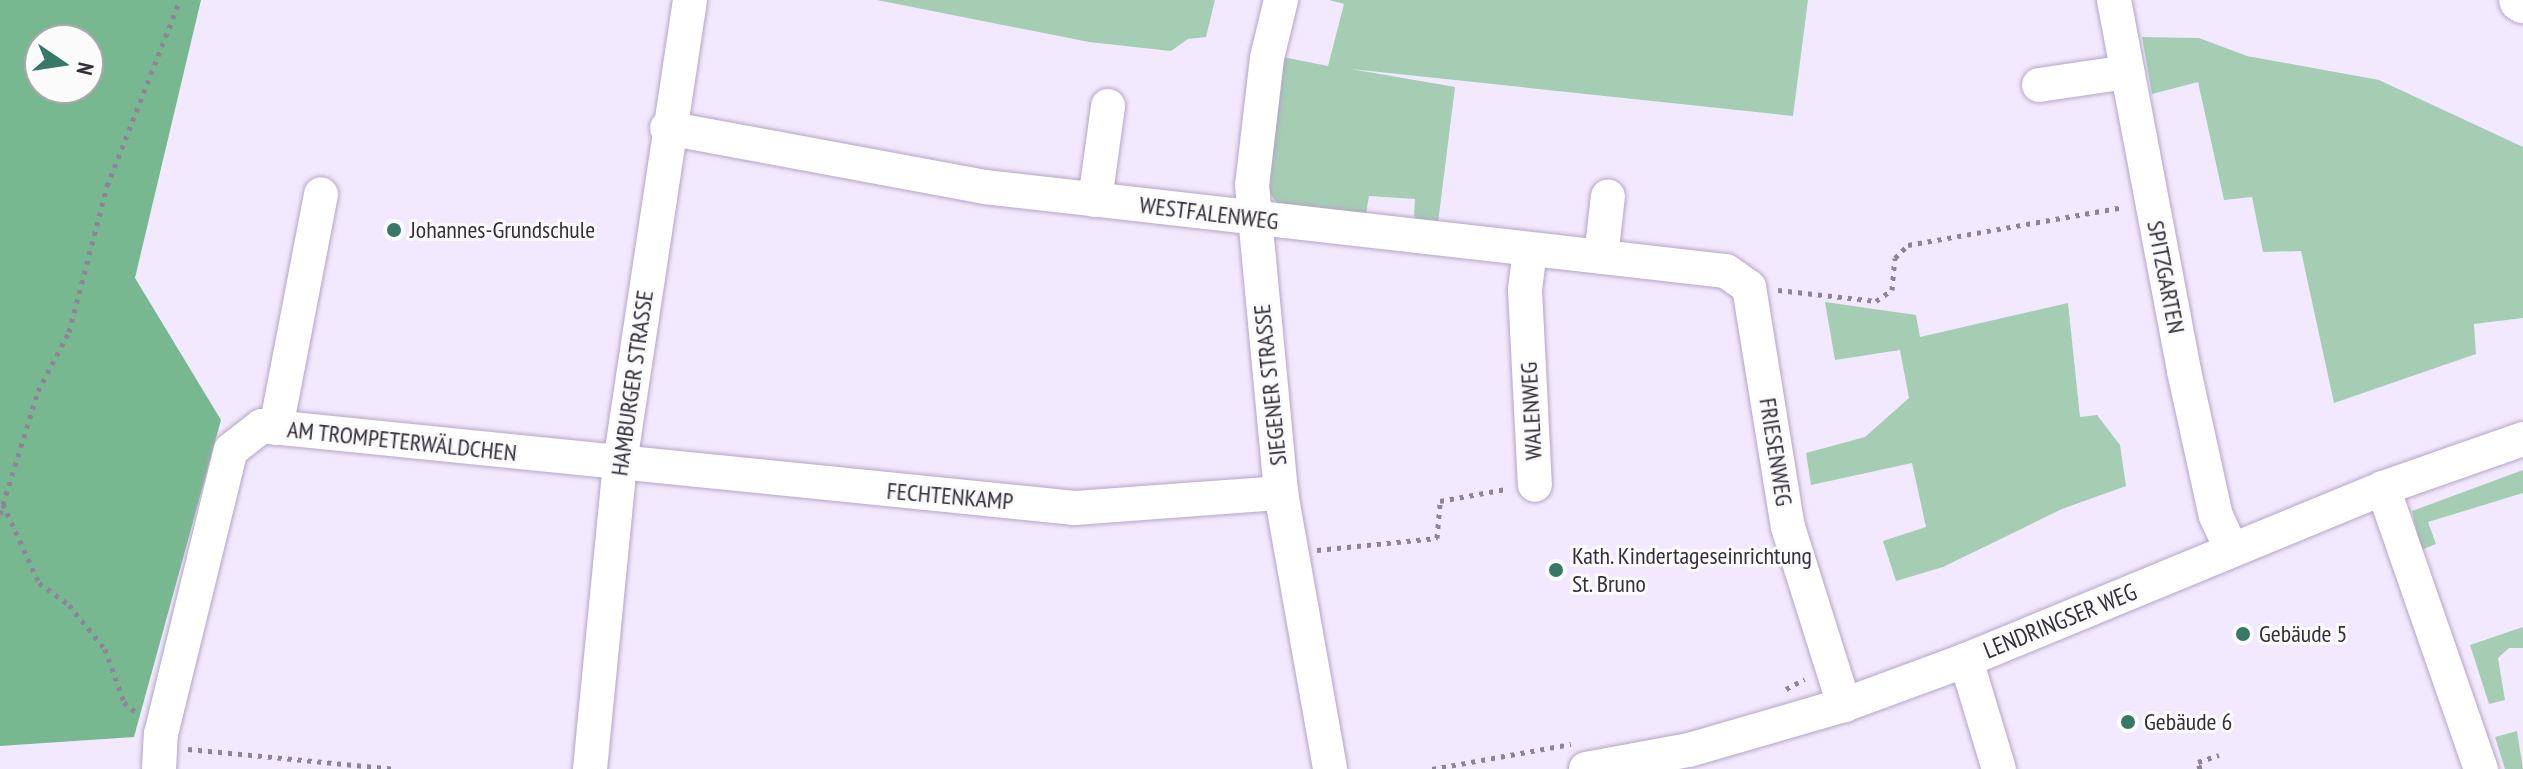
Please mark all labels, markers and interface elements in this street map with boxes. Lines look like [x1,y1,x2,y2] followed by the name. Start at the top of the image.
[24,24,104,104] north arrow
[70,60,100,78] text: N
[1138,190,1280,236] street label: WESTFALENWEG
[410,216,595,244] place label: Johannes-Grundschule
[2141,218,2191,336] street label: SPITZGARTEN
[385,221,403,239] marker: Johannes-Grundschule
[605,288,659,478] street label: HAMBURGER STRASSE
[1247,303,1293,467] street label: SIEGENER STRASSE
[1514,361,1548,461] street label: WALENWEG
[1753,396,1799,508] street label: FRIESENWEG
[286,415,518,467] street label: AM TROMPETERWÄLDCHEN
[886,476,1014,516] street label: FECHTENKAMP
[1572,542,1814,598] place label: Kath. Kindertageseinrichtung St. Bruno
[1547,561,1565,579] marker: Kath. Kindertageseinrichtung St. Bruno
[1979,577,2141,665] street label: LENDRINGSER WEG
[2259,620,2347,648] place label: Gebäude 5
[2234,625,2252,643] marker: Gebäude 5
[2144,708,2232,736] place label: Gebäude 6
[2119,713,2137,731] marker: Gebäude 6

